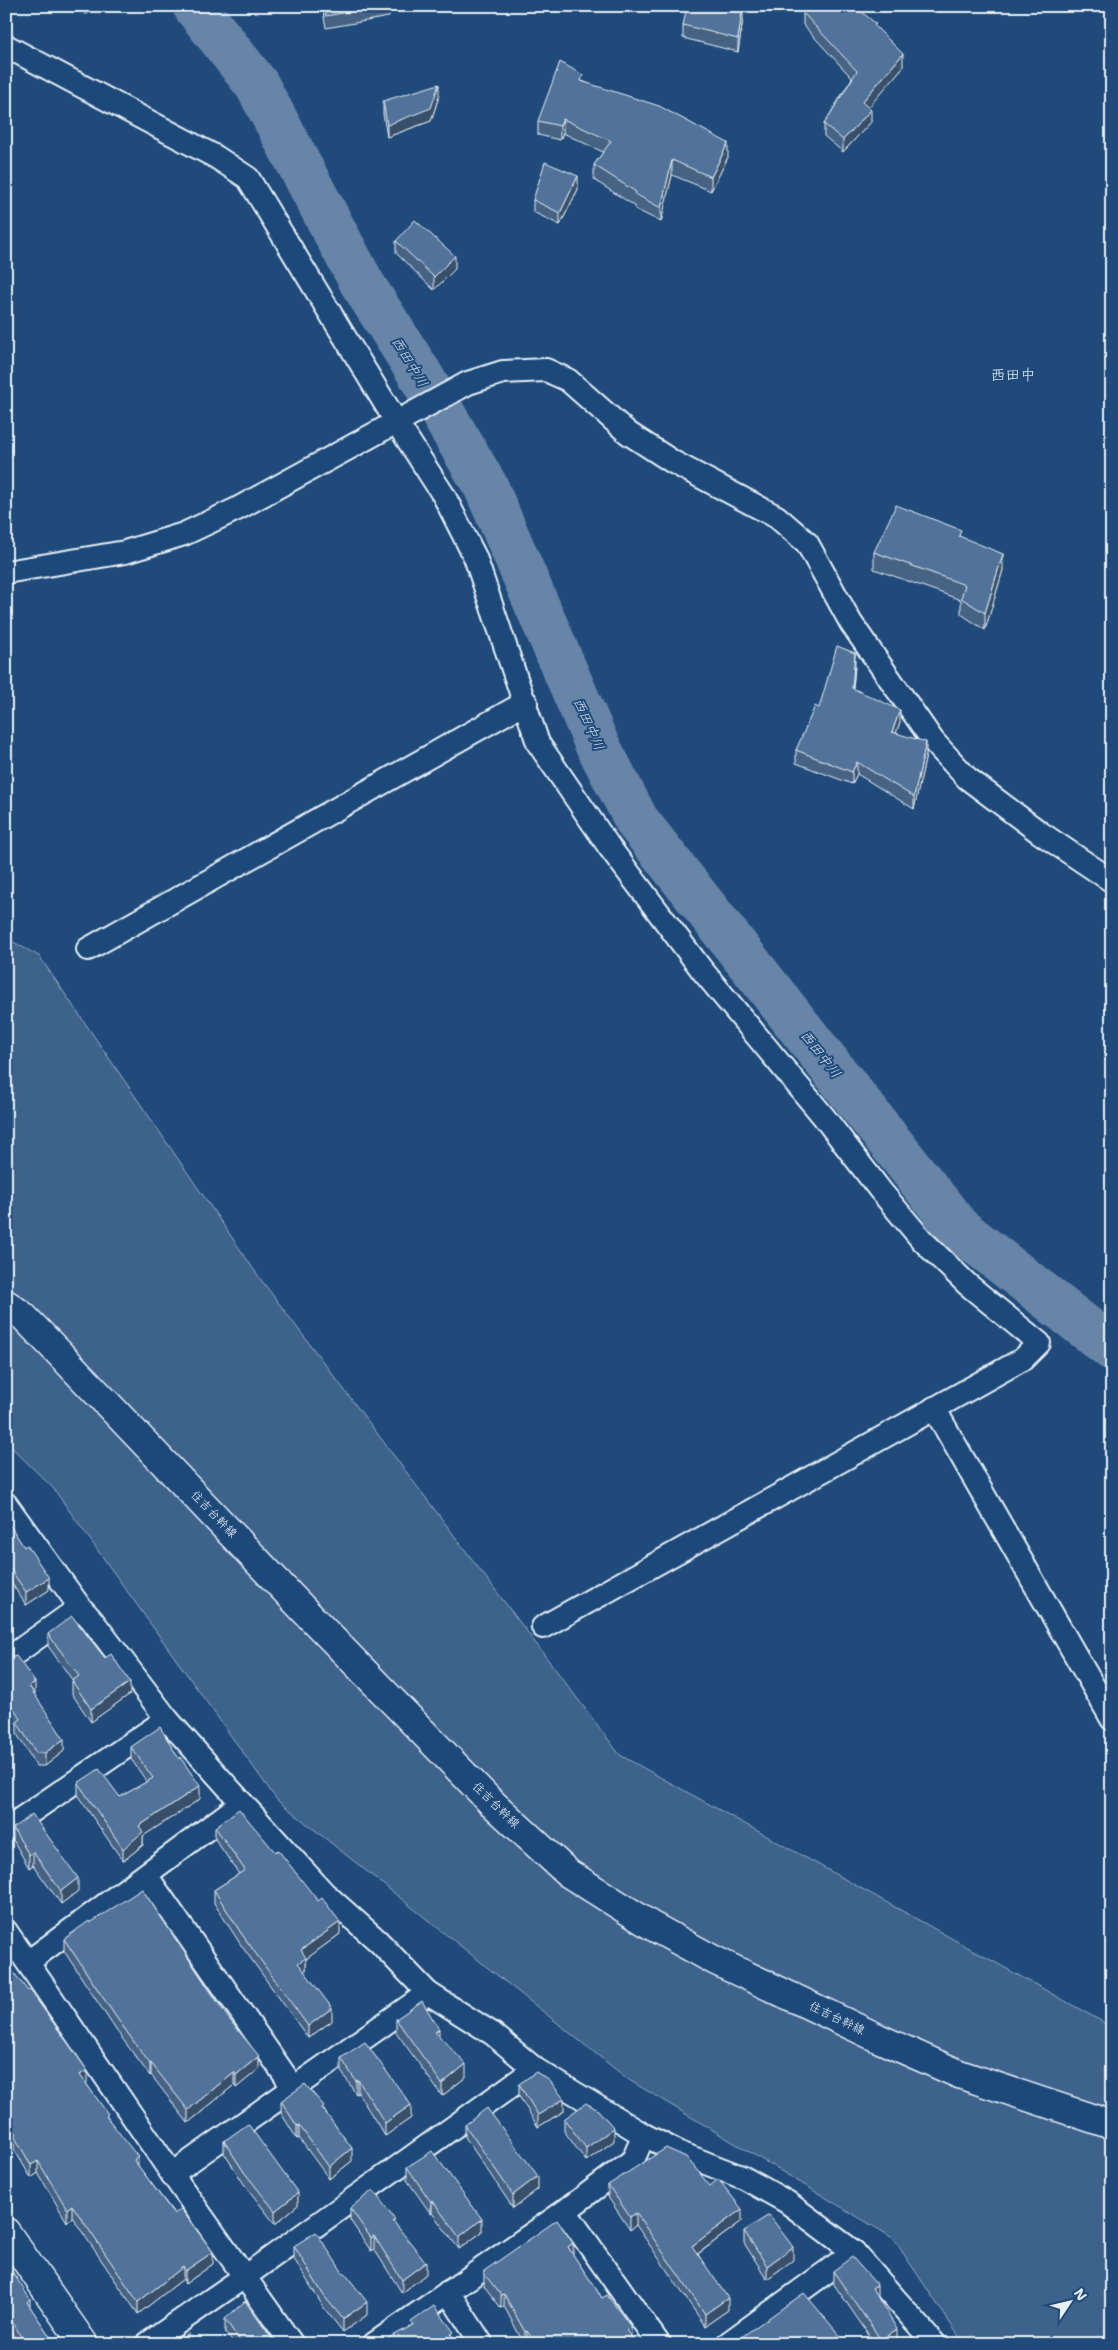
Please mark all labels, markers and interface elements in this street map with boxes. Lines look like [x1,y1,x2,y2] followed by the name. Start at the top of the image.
[388,333,432,391] water label: 西田中川
[990,365,1036,385] district label: 西田中
[569,695,609,753] water label: 西田中川
[797,1026,845,1082] water label: 西田中川
[187,1487,241,1541] street label: 住吉台幹線
[469,1778,523,1832] street label: 住吉台幹線
[807,1998,867,2038] street label: 住吉台幹線
[1046,2278,1096,2328] north arrow
[1070,2285,1091,2304] text: N

